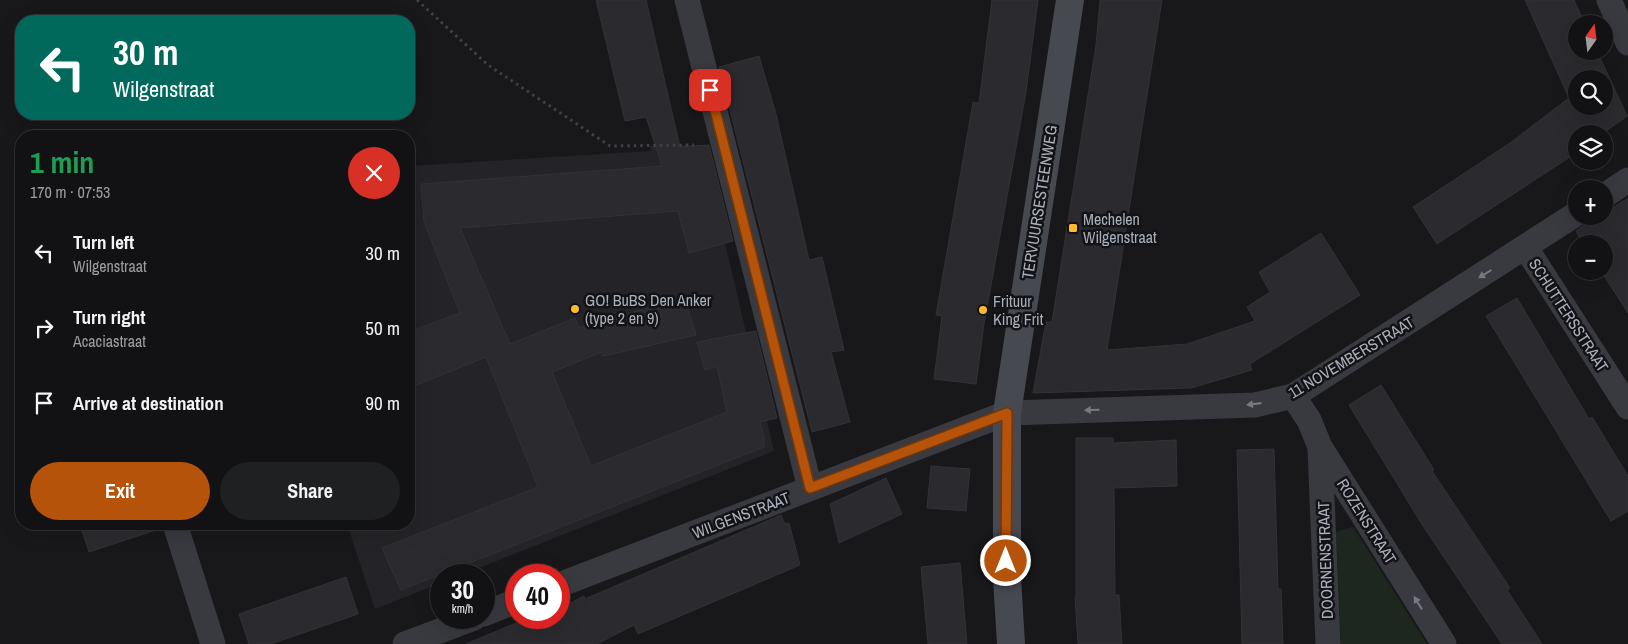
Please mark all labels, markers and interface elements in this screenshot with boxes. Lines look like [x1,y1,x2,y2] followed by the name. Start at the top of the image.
[1568,15,1612,60] north arrow
[1568,15,1613,280] map controls
[113,29,178,76] text: 30 m
[30,35,95,100] icon: left
[689,69,731,111] pin
[1568,70,1613,115] button: search
[113,74,214,104] text: Wilgenstraat
[696,76,724,104] icon: arrive
[1016,123,1062,281] street label: TERVUURSESTEENWEG
[1568,125,1613,170] button: layers
[30,142,94,182] text: 1 min
[348,147,400,199] button: close
[1568,180,1613,225] button: +
[30,181,110,203] text: 170 m · 07:53
[1083,208,1157,248] place label: Mechelen Wilgenstraat
[1067,222,1079,234] marker: Mechelen Wilgenstraat
[73,229,134,255] text: Turn left
[1568,235,1613,280] button: −
[30,239,58,267] icon: left
[365,240,400,266] text: 30 m
[1524,254,1614,376] street label: SCHUTTERSSTRAAT
[73,255,147,277] text: Wilgenstraat
[1479,269,1492,279] one-way arrow
[585,289,712,329] place label: GO! BuBS Den Anker (type 2 en 9)
[993,290,1044,330] place label: Frituur King Frit
[569,303,581,315] marker: GO! BuBS Den Anker (type 2 en 9)
[73,304,145,330] text: Turn right
[977,304,989,316] marker: Frituur King Frit
[1284,311,1418,403] street label: 11 NOVEMBERSTRAAT
[30,314,58,342] icon: right
[365,315,400,341] text: 50 m
[73,330,146,352] text: Acaciastraat
[30,389,58,417] icon: arrive
[73,390,224,416] text: Arrive at destination
[365,390,400,416] text: 90 m
[1246,400,1262,408] one-way arrow
[1084,407,1100,415] one-way arrow
[30,462,210,520] button: Exit
[220,462,400,520] button: Share
[1332,474,1402,568] street label: ROZENSTRAAT
[689,486,793,544] street label: WILGENSTRAAT
[1312,501,1338,619] street label: DOORNENSTRAAT
[979,534,1031,586] position arrow
[505,564,570,629] speed limit sign: 40
[451,573,474,607] text: 30
[1413,596,1422,609] one-way arrow
[452,601,473,617] text: km/h

